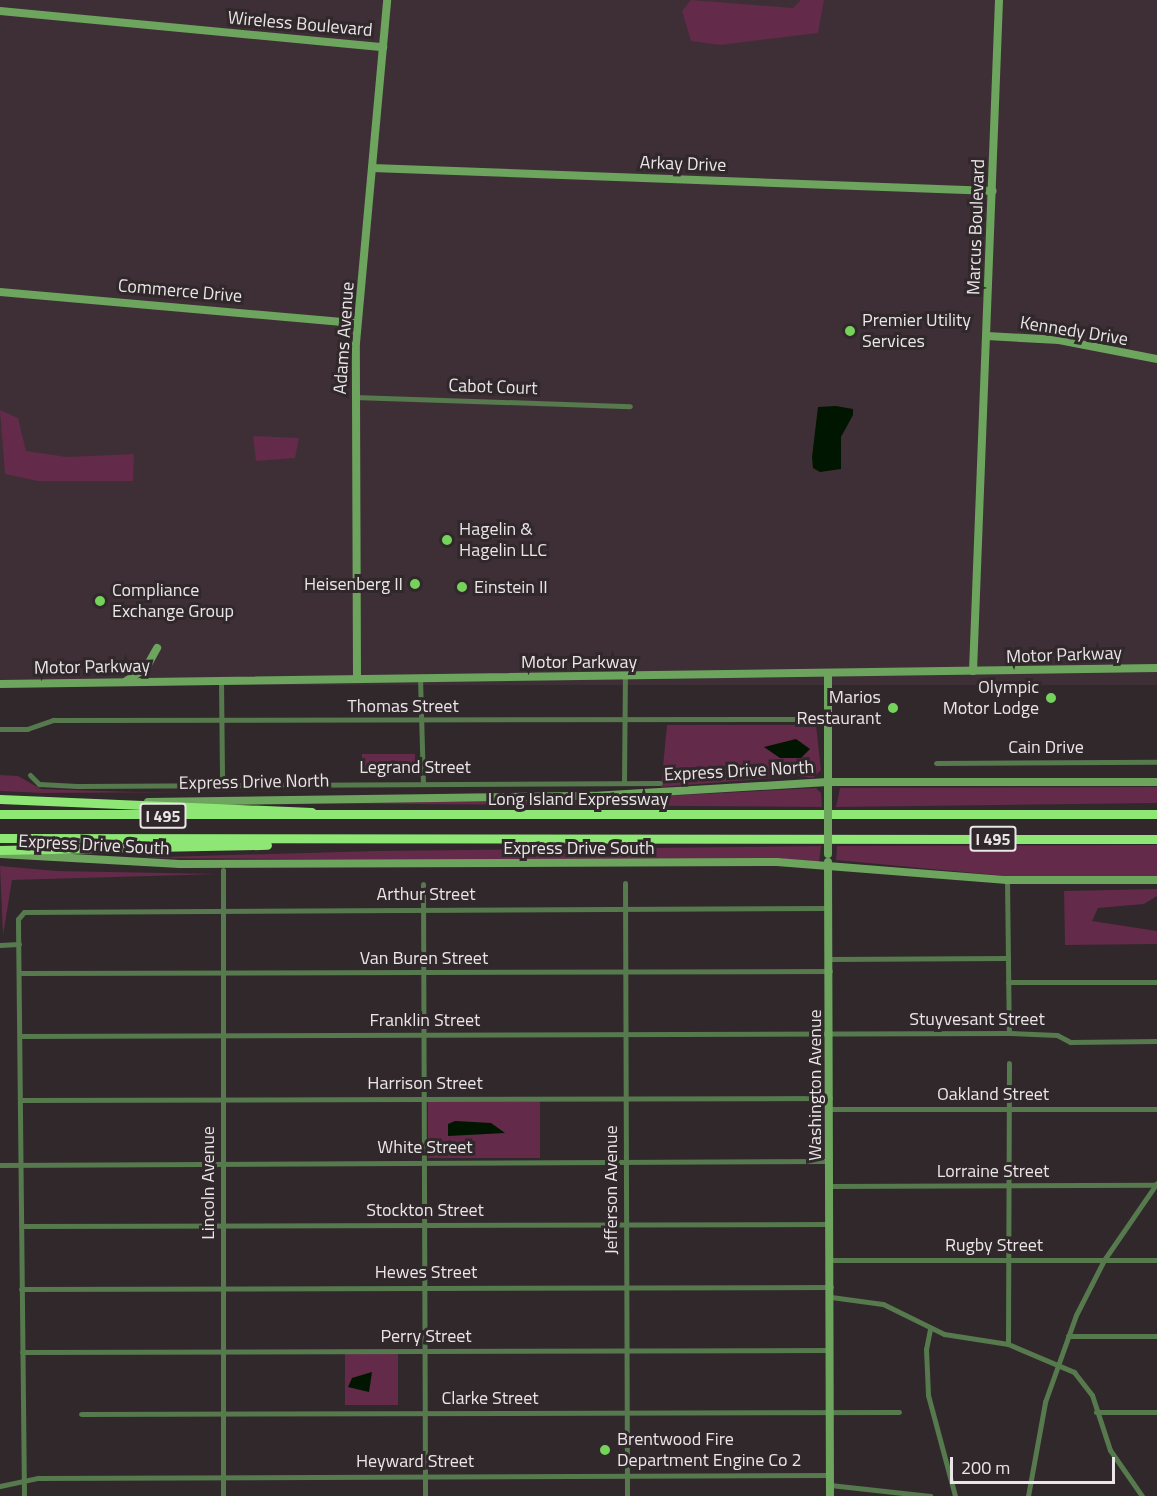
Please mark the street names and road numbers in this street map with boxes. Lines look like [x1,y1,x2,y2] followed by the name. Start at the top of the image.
[227,7,373,41] street label: Wireless Boulevard
[639,152,727,176] street label: Arkay Drive
[963,159,989,295] street label: Marcus Boulevard
[117,275,243,307] street label: Commerce Drive
[329,281,359,395] street label: Adams Avenue
[1018,312,1130,350] street label: Kennedy Drive
[448,375,538,399] street label: Cabot Court
[1006,642,1122,668] street label: Motor Parkway
[521,651,637,673] street label: Motor Parkway
[34,655,150,679] street label: Motor Parkway
[347,695,459,717] street label: Thomas Street
[1008,736,1084,758] street label: Cain Drive
[359,756,471,778] street label: Legrand Street
[663,756,815,786] street label: Express Drive North
[179,770,329,794] street label: Express Drive North
[488,788,668,810] street label: Long Island Expressway
[139,803,187,829] road number: I 495
[969,826,1017,852] road number: I 495
[18,830,170,860] street label: Express Drive South
[503,837,655,859] street label: Express Drive South
[376,883,476,905] street label: Arthur Street
[360,947,488,969] street label: Van Buren Street
[909,1008,1045,1030] street label: Stuyvesant Street
[370,1009,480,1031] street label: Franklin Street
[804,1009,826,1161] street label: Washington Avenue
[367,1072,483,1094] street label: Harrison Street
[937,1083,1049,1105] street label: Oakland Street
[600,1125,622,1255] street label: Jefferson Avenue
[197,1126,219,1240] street label: Lincoln Avenue
[377,1136,473,1158] street label: White Street
[937,1160,1049,1182] street label: Lorraine Street
[366,1199,484,1221] street label: Stockton Street
[945,1234,1043,1256] street label: Rugby Street
[375,1261,477,1283] street label: Hewes Street
[380,1325,472,1347] street label: Perry Street
[441,1387,539,1409] street label: Clarke Street
[356,1450,474,1472] street label: Heyward Street

